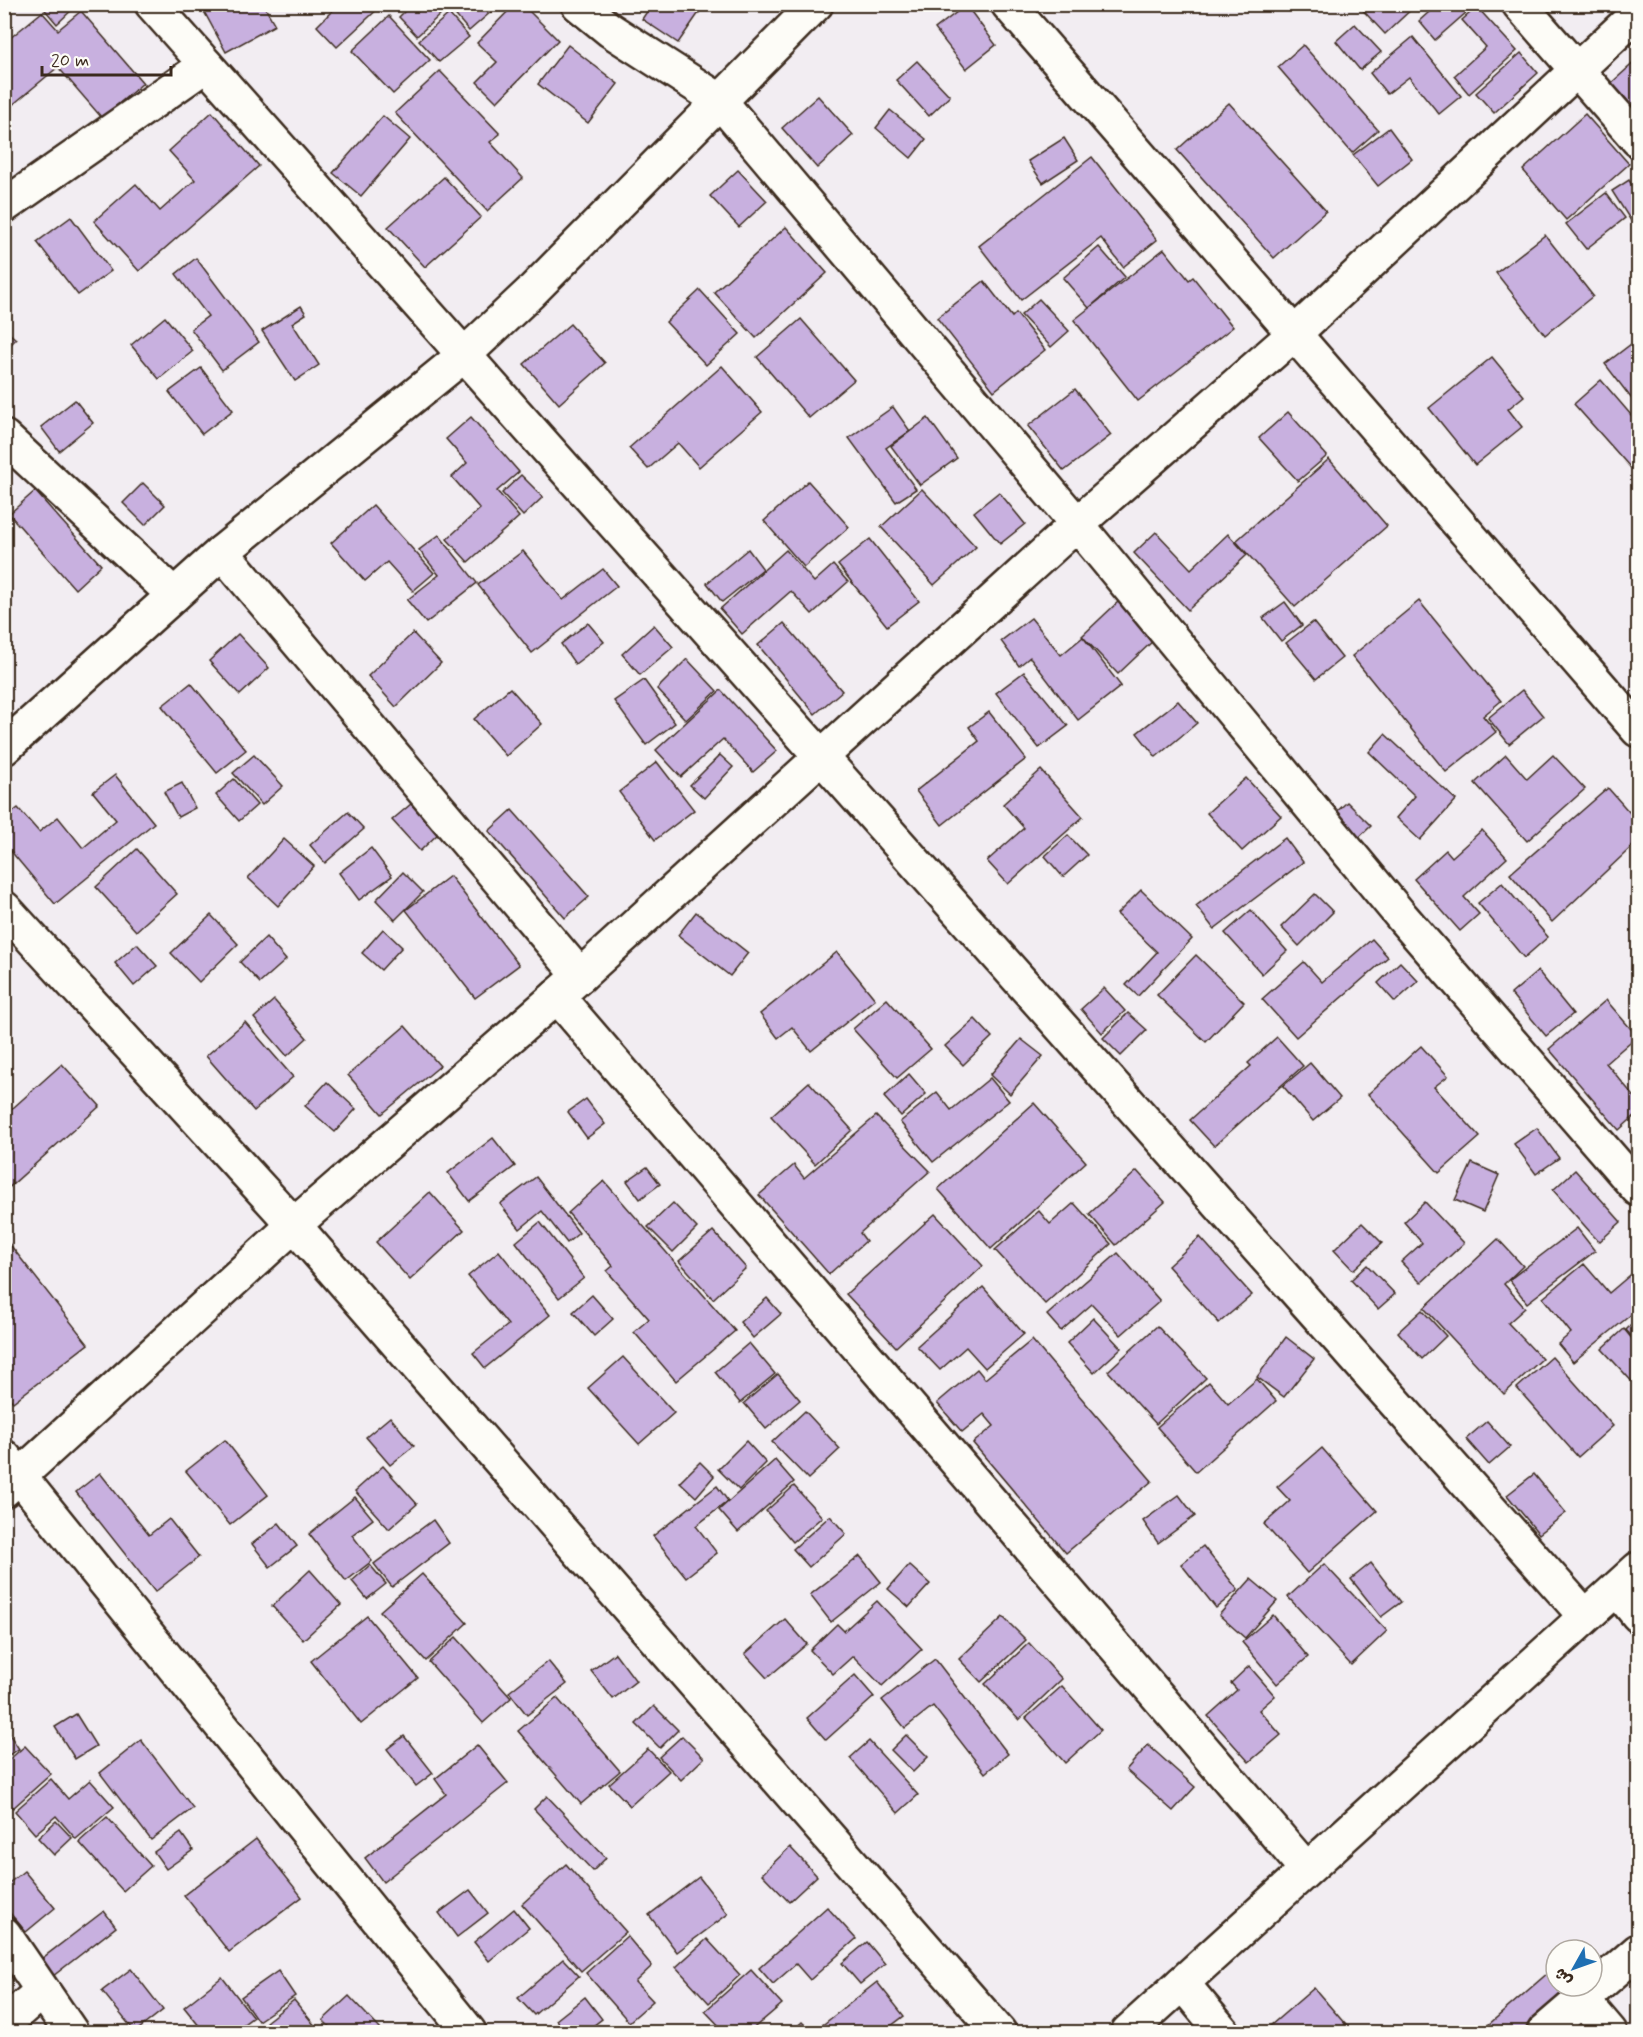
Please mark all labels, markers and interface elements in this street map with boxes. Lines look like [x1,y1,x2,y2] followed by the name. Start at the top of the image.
[42,39,171,77] scale bar
[51,49,89,73] text: 20 m
[1544,1938,1604,1998] north arrow
[1550,1963,1577,1990] text: ش

